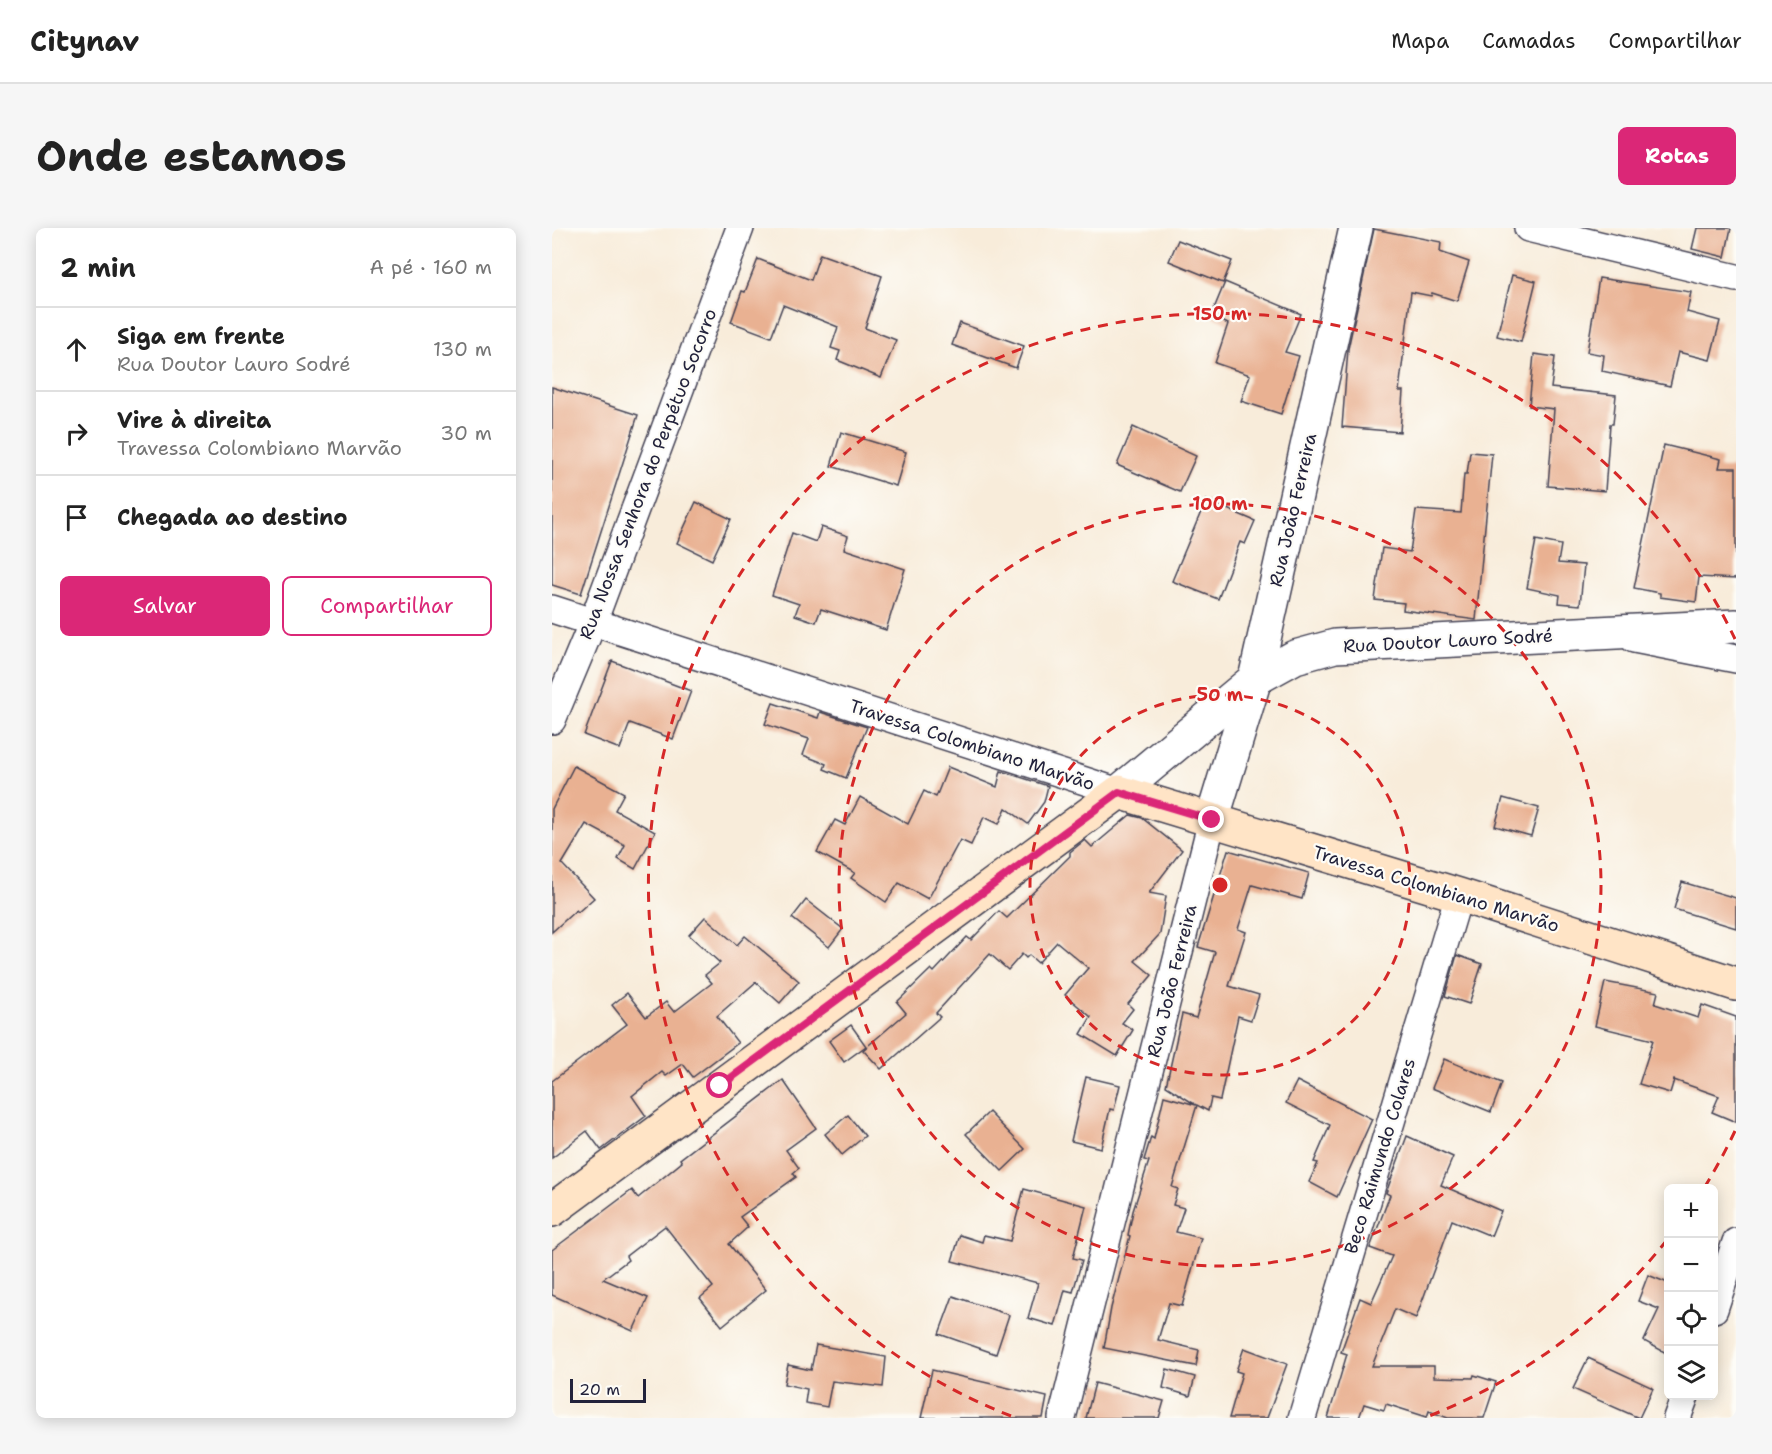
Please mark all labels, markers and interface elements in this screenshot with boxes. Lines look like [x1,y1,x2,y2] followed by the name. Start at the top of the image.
[30,22,139,60] text: Citynav
[1391,27,1449,55] text: Mapa
[1482,27,1576,55] text: Camadas
[1609,27,1742,55] text: Compartilhar
[1618,127,1736,185] button: Rotas
[36,128,347,184] text: Onde estamos
[60,250,136,285] text: 2 min
[370,254,492,280] text: A pé · 160 m
[1193,302,1248,326] text: 150 m
[574,305,722,643] street label: Rua Nossa Senhora do Perpétuo Socorro
[117,322,285,351] text: Siga em frente
[60,333,93,366] icon: ahead
[433,336,492,362] text: 130 m
[117,351,350,377] text: Rua Doutor Lauro Sodré
[117,406,271,435] text: Vire à direita
[60,417,93,450] icon: right
[440,420,492,446] text: 30 m
[1264,431,1322,589] street label: Rua João Ferreira
[117,435,402,461] text: Travessa Colombiano Marvão
[1192,492,1248,516] text: 100 m
[60,501,93,534] icon: arrive
[117,503,348,532] text: Chegada ao destino
[60,576,270,636] button: Salvar
[282,576,492,636] button: Compartilhar
[1342,624,1554,658] street label: Rua Doutor Lauro Sodré
[1197,683,1244,707] text: 50 m
[846,694,1098,796] street label: Travessa Colombiano Marvão
[1198,806,1224,832] route end
[1310,840,1562,938] street label: Travessa Colombiano Marvão
[1210,875,1230,895] centre of rings
[1141,902,1203,1060] street label: Rua João Ferreira
[1339,1055,1421,1257] street label: Beco Raimundo Colares
[706,1072,732,1098] route start
[1664,1184,1718,1400] map controls
[1664,1184,1718,1238] button: +
[1664,1238,1718,1292] button: −
[1664,1292,1718,1346] button: locate
[1664,1346,1718,1400] button: layers
[570,1376,646,1404] scale bar
[579,1379,620,1400] text: 20 m

